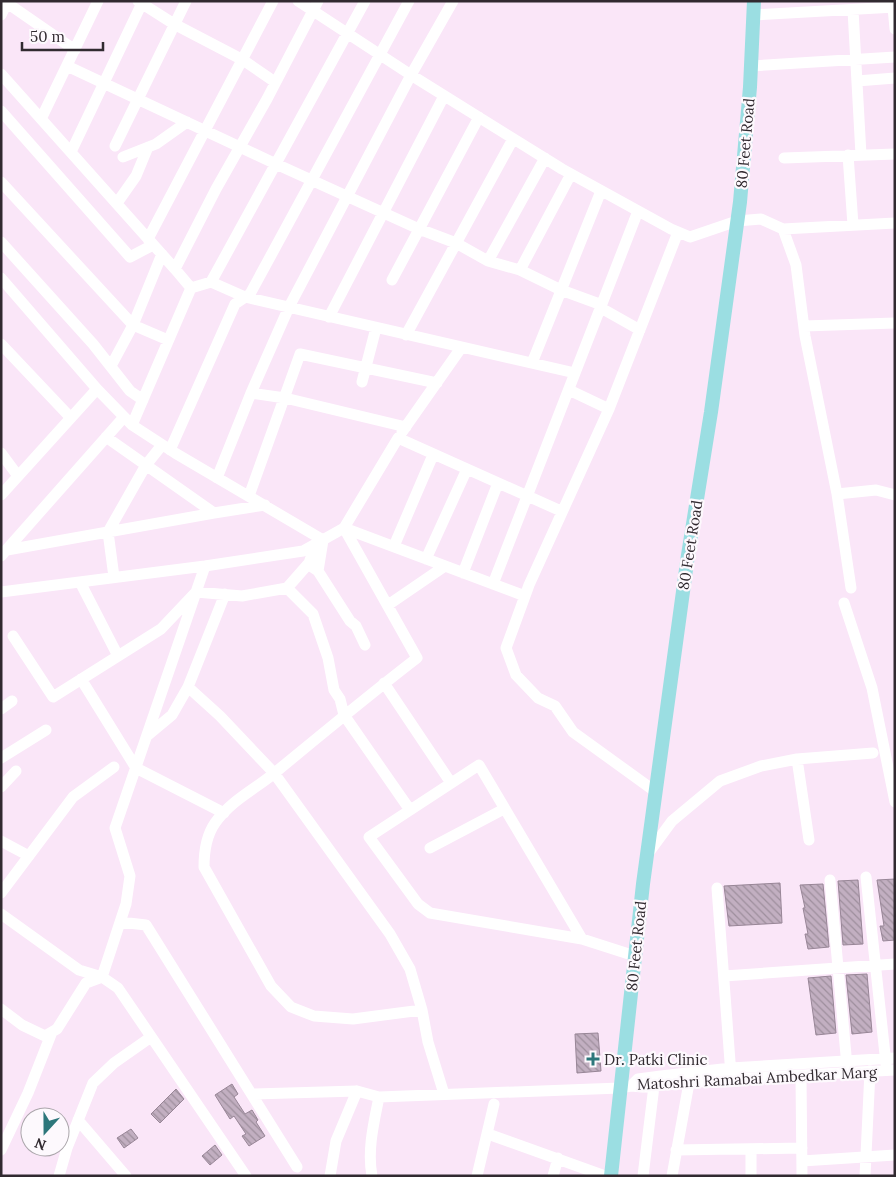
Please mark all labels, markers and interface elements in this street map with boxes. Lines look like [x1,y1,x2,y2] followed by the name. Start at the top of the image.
[22,20,104,52] scale bar
[30,27,65,46] text: 50 m
[732,97,758,189] street label: 80 Feet Road
[674,499,706,591] street label: 80 Feet Road
[622,900,650,992] street label: 80 Feet Road
[604,1050,707,1069] place label: Dr. Patki Clinic
[586,1052,600,1066] marker: Dr. Patki Clinic
[636,1062,878,1094] street label: Matoshri Ramabai Ambedkar Marg
[20,1107,70,1157] north arrow
[32,1134,49,1154] text: N

